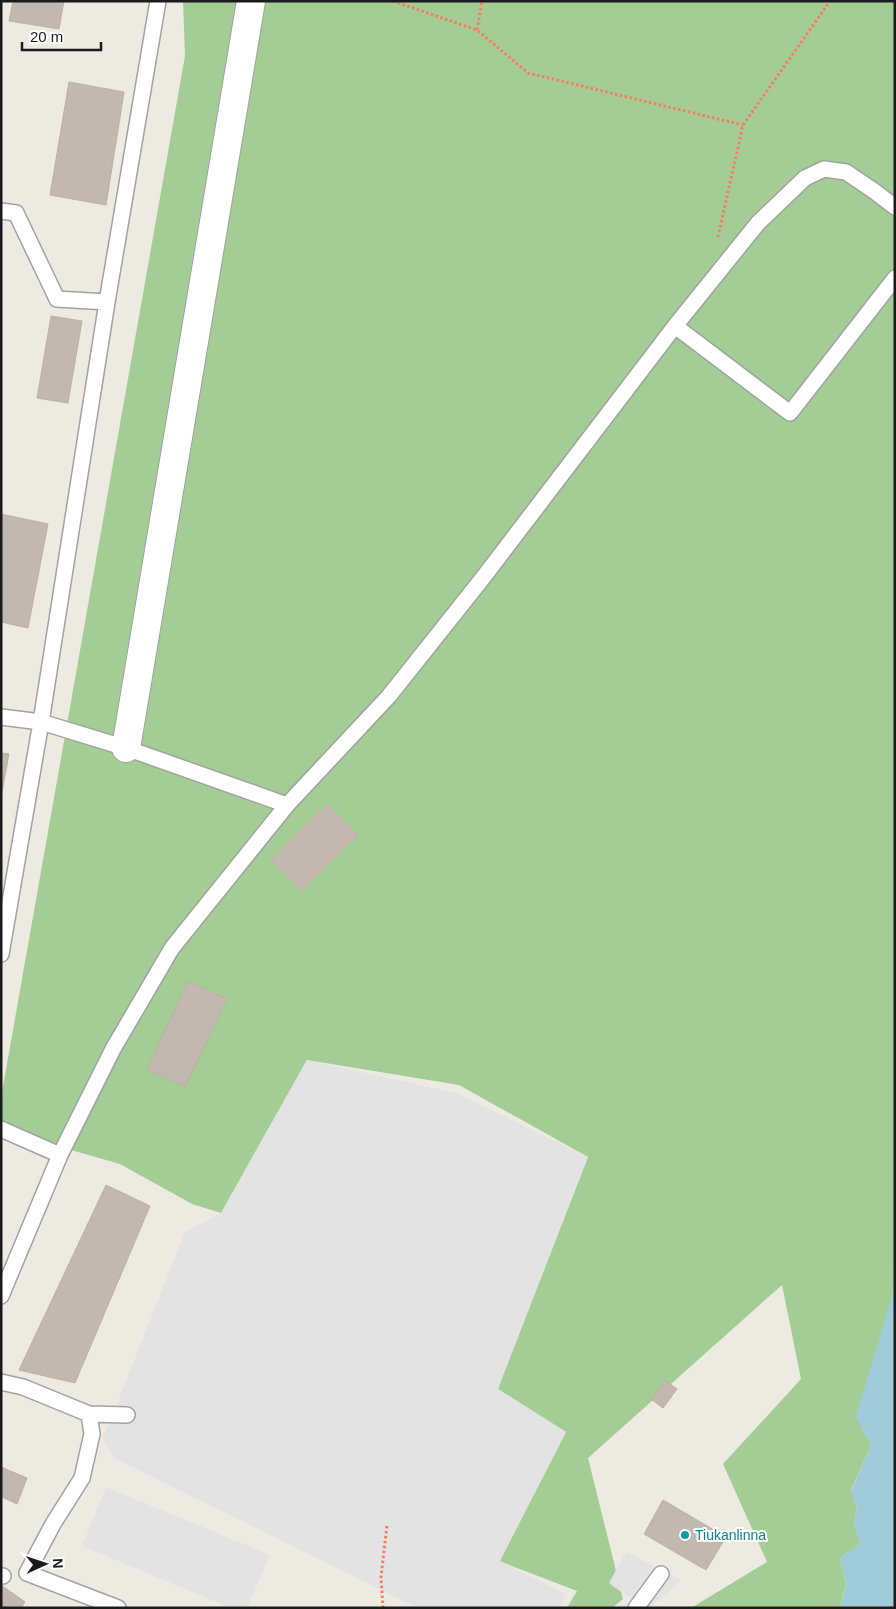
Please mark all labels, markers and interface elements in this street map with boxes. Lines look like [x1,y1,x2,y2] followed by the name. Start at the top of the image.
[22,20,101,52] scale bar
[30,28,63,45] text: 20 m
[695,1527,766,1543] place label: Tiukanlinna
[679,1529,691,1541] marker: Tiukanlinna
[20,1539,70,1589] north arrow
[50,1558,66,1569] text: N

